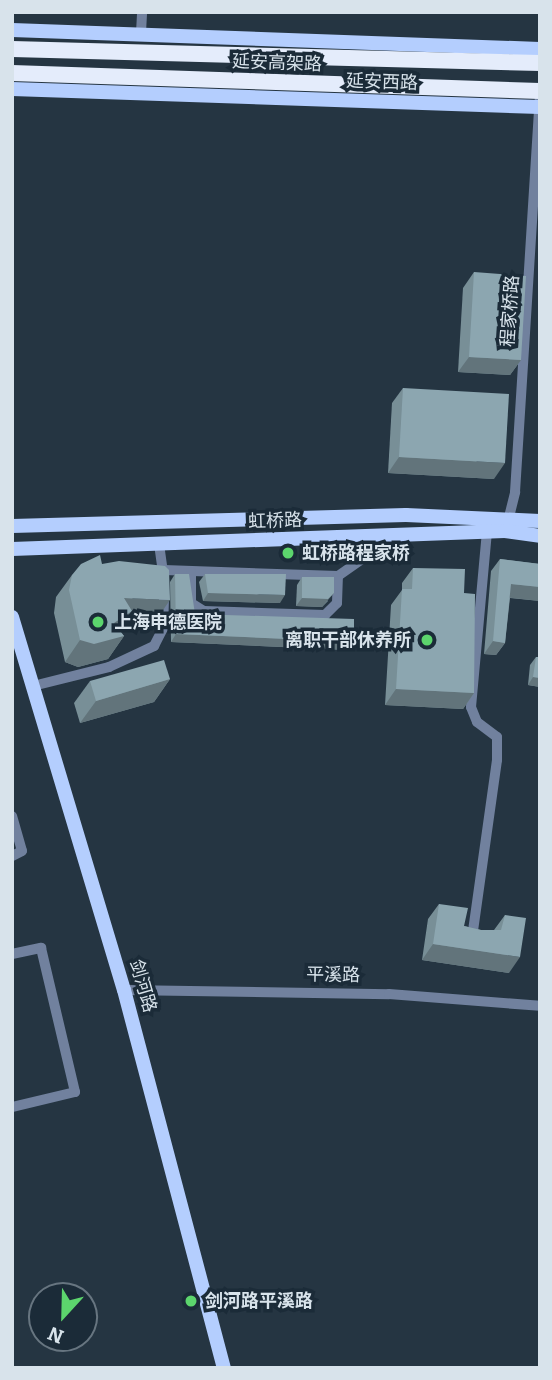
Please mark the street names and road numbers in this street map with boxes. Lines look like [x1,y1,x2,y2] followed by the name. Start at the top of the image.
[232,51,322,75] street label: 延安高架路
[346,70,418,94] street label: 延安西路
[497,274,523,348] street label: 程家桥路
[248,509,302,533] street label: 虹桥路
[125,957,161,1015] street label: 剑河路
[306,964,360,986] street label: 平溪路

